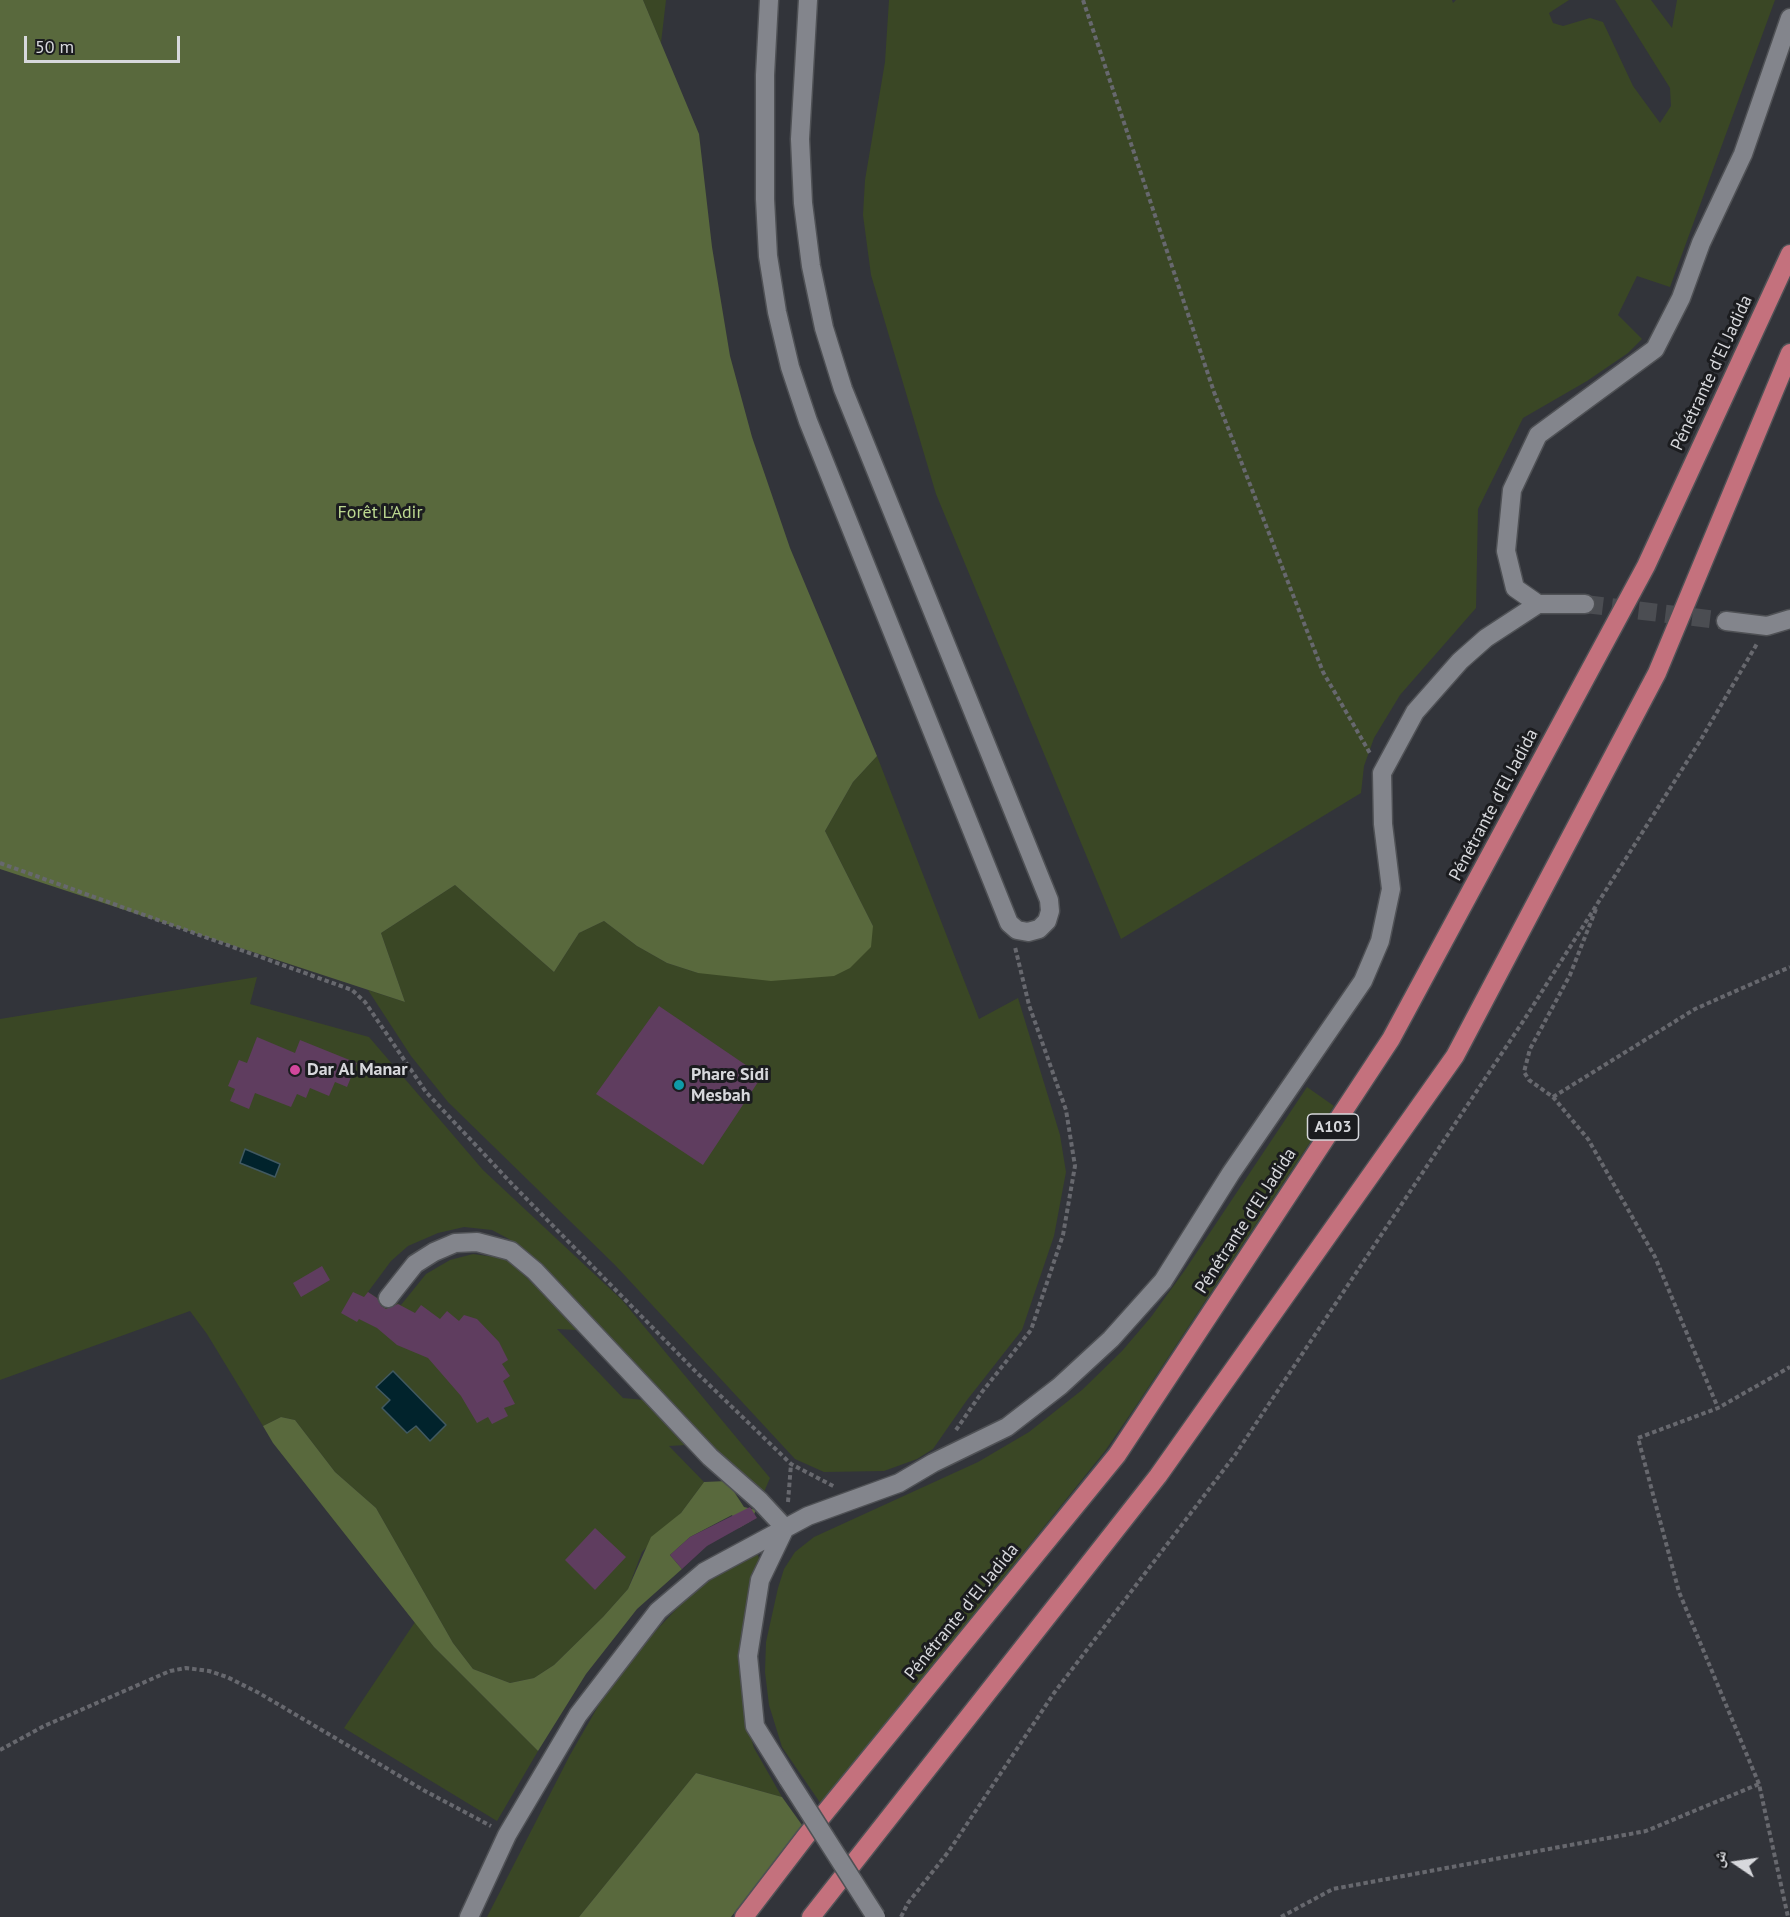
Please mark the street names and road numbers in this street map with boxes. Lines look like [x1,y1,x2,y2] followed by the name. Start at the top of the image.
[1667,292,1757,454] street label: Pénétrante d'El Jadida
[1445,725,1543,885] street label: Pénétrante d'El Jadida
[1308,1114,1358,1140] road number: A103
[1191,1144,1301,1298] street label: Pénétrante d'El Jadida
[900,1540,1024,1684] street label: Pénétrante d'El Jadida

